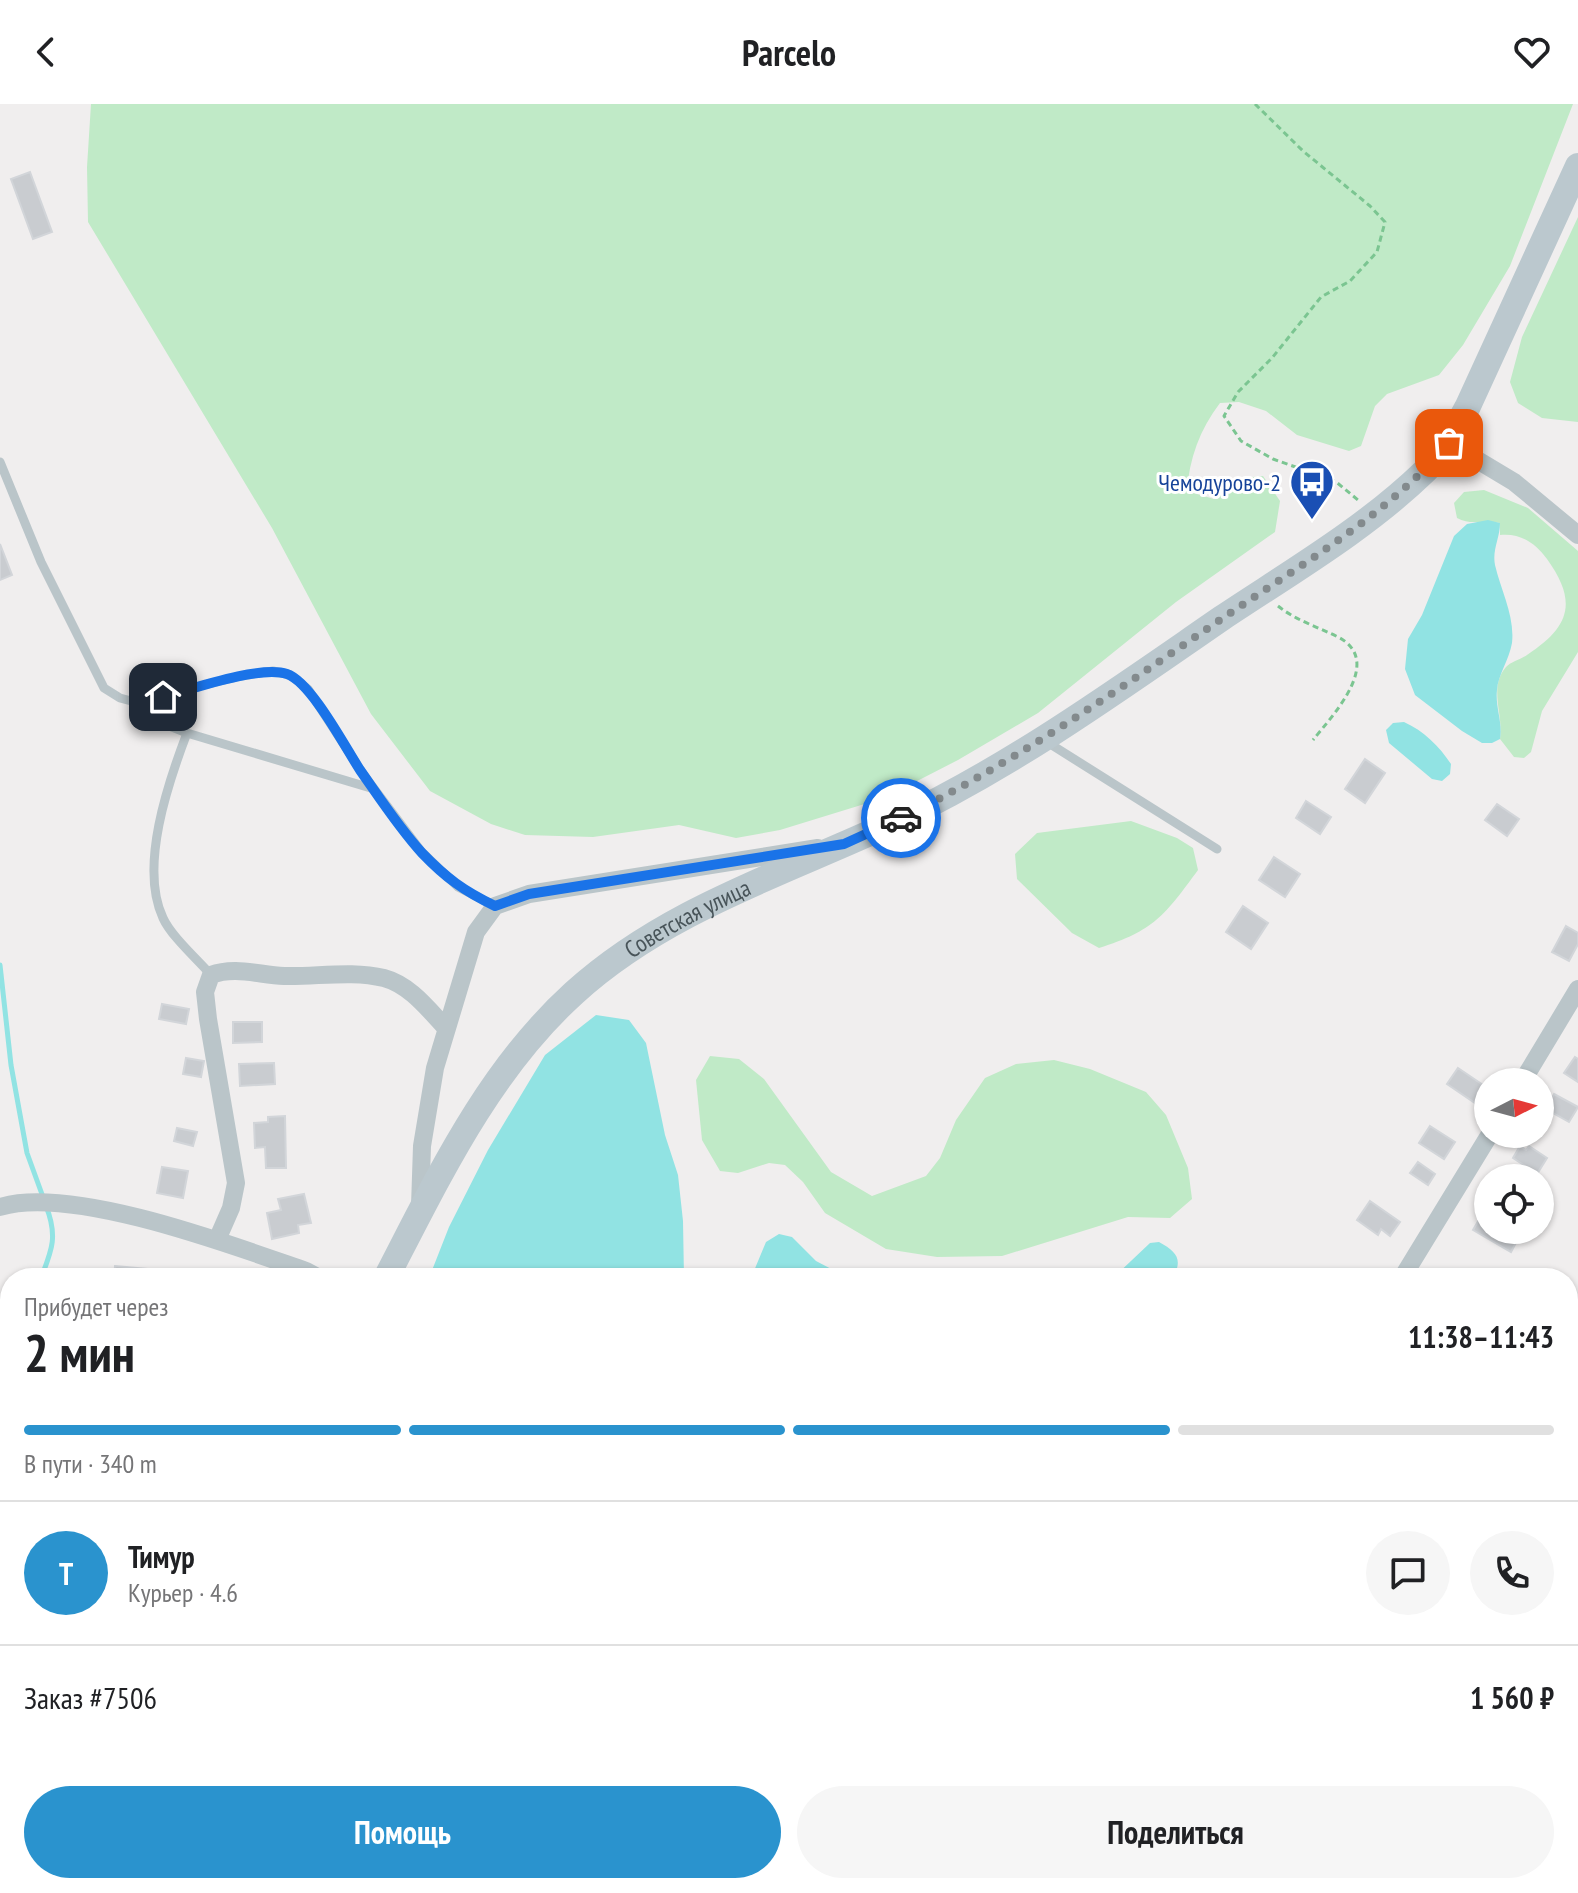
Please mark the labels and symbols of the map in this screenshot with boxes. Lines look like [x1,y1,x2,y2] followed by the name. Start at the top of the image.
[1415,409,1483,477] pin
[1288,458,1336,521] bus stop icon: Чемодурово-2
[1158,467,1281,498] place label: Чемодурово-2
[129,663,197,731] pin
[861,778,941,858] courier
[618,871,755,964] street label: Советская улица
[1474,1068,1554,1148] north arrow

